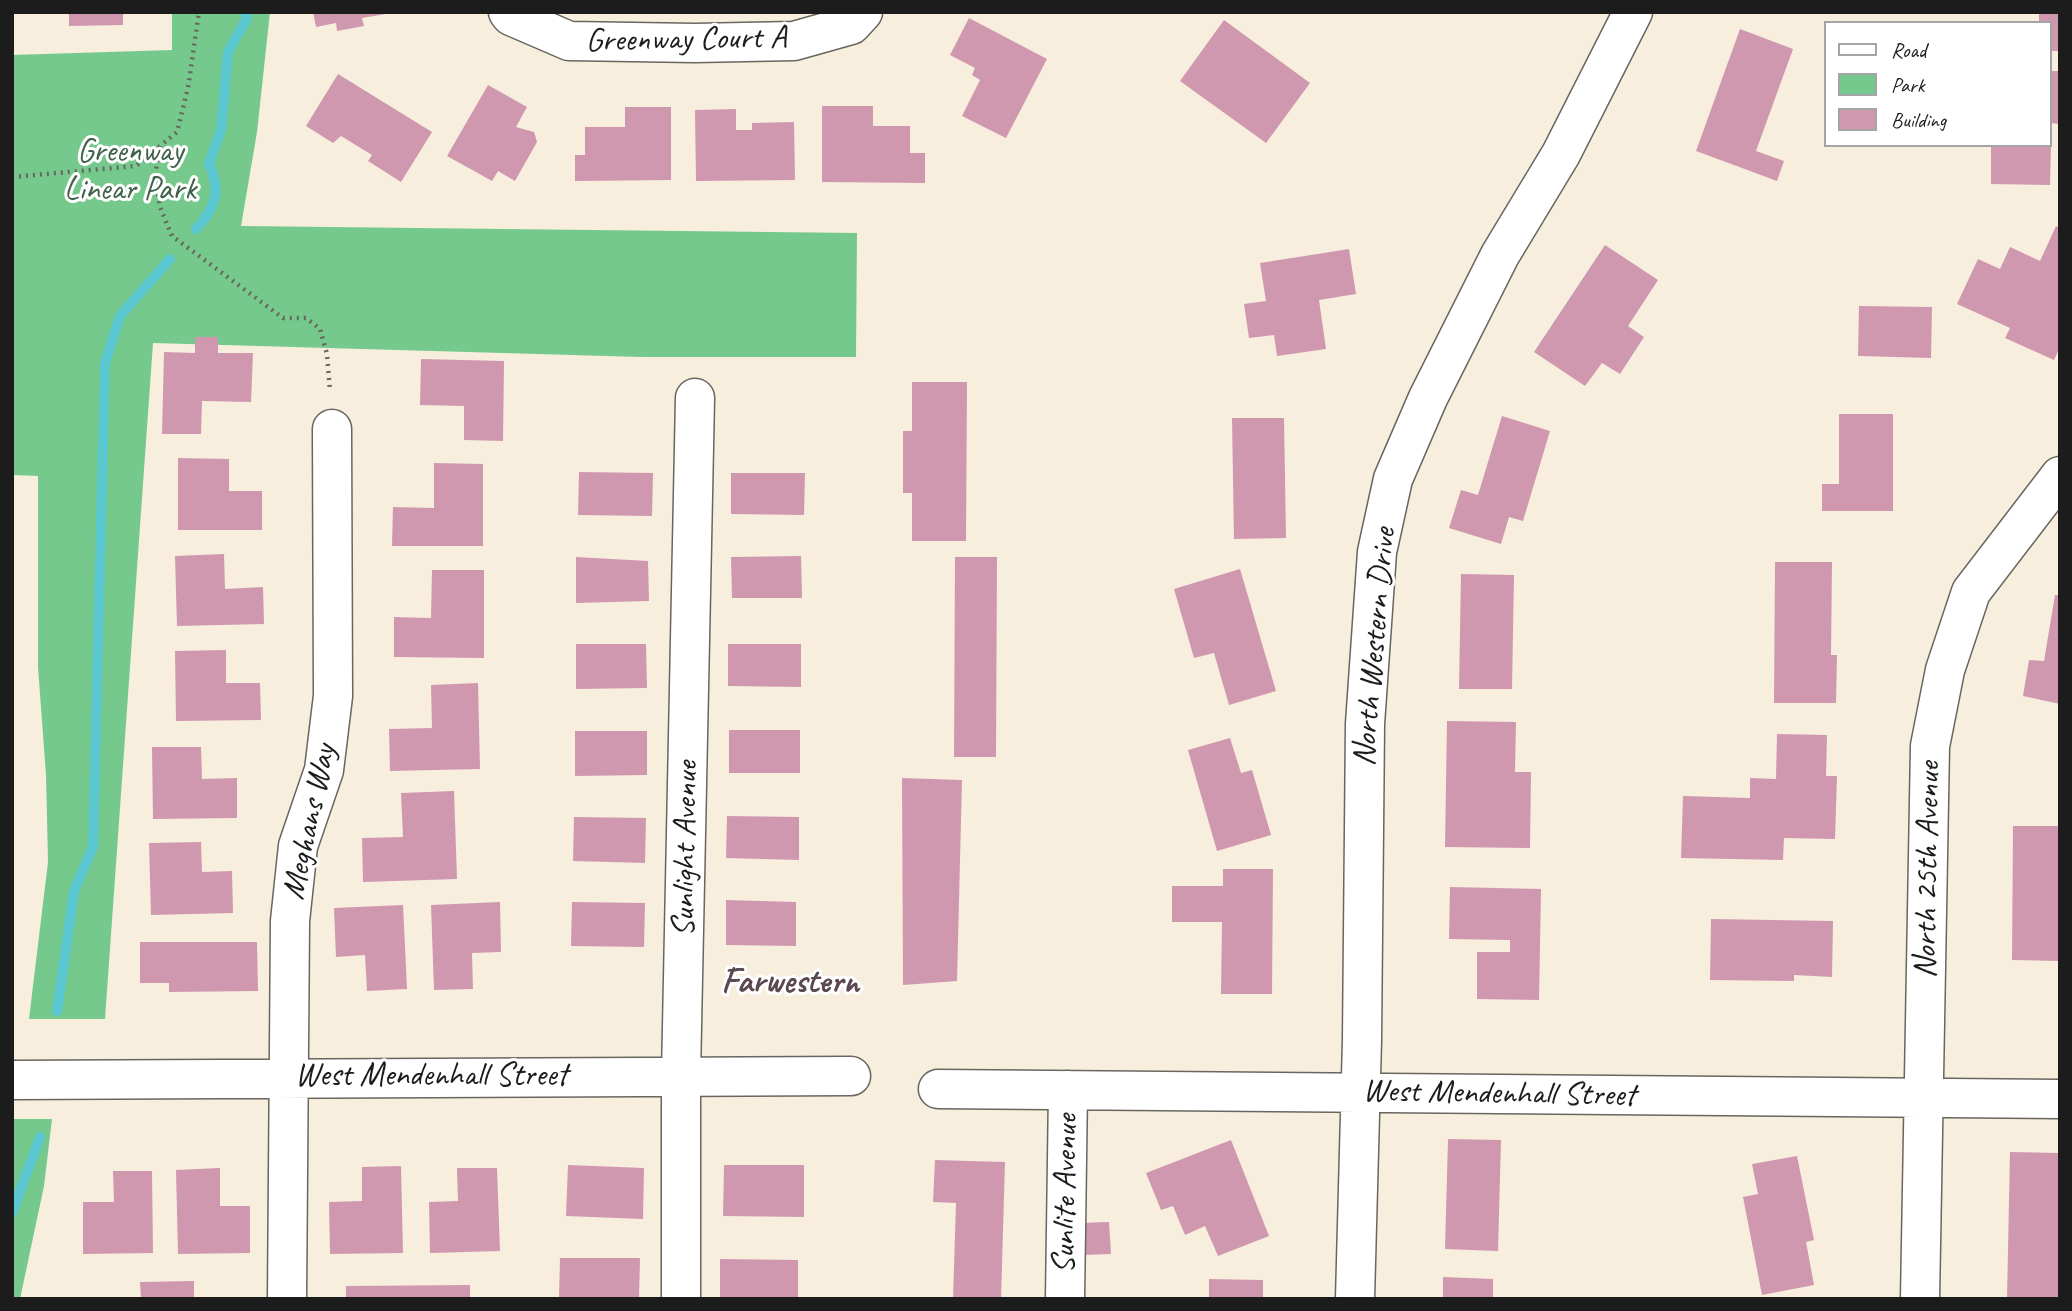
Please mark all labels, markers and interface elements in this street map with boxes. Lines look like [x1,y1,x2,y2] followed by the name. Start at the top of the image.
[585,18,787,62] street label: Greenway Court A
[1824,21,2051,147] legend
[1891,37,1926,63] text: Road
[1891,72,1924,98] text: Park
[1891,107,1946,133] text: Building
[64,132,196,210] park label: Greenway Linear Park
[1345,526,1405,768] street label: North Western Drive
[274,741,346,903] street label: Meghans Way
[665,761,707,937] street label: Sunlight Avenue
[1906,761,1950,979] street label: North 25th Avenue
[721,962,859,1004] district label: Farwestern
[295,1056,567,1096] street label: West Mendenhall Street
[1362,1072,1636,1116] street label: West Mendenhall Street
[1045,1114,1087,1274] street label: Sunlite Avenue

